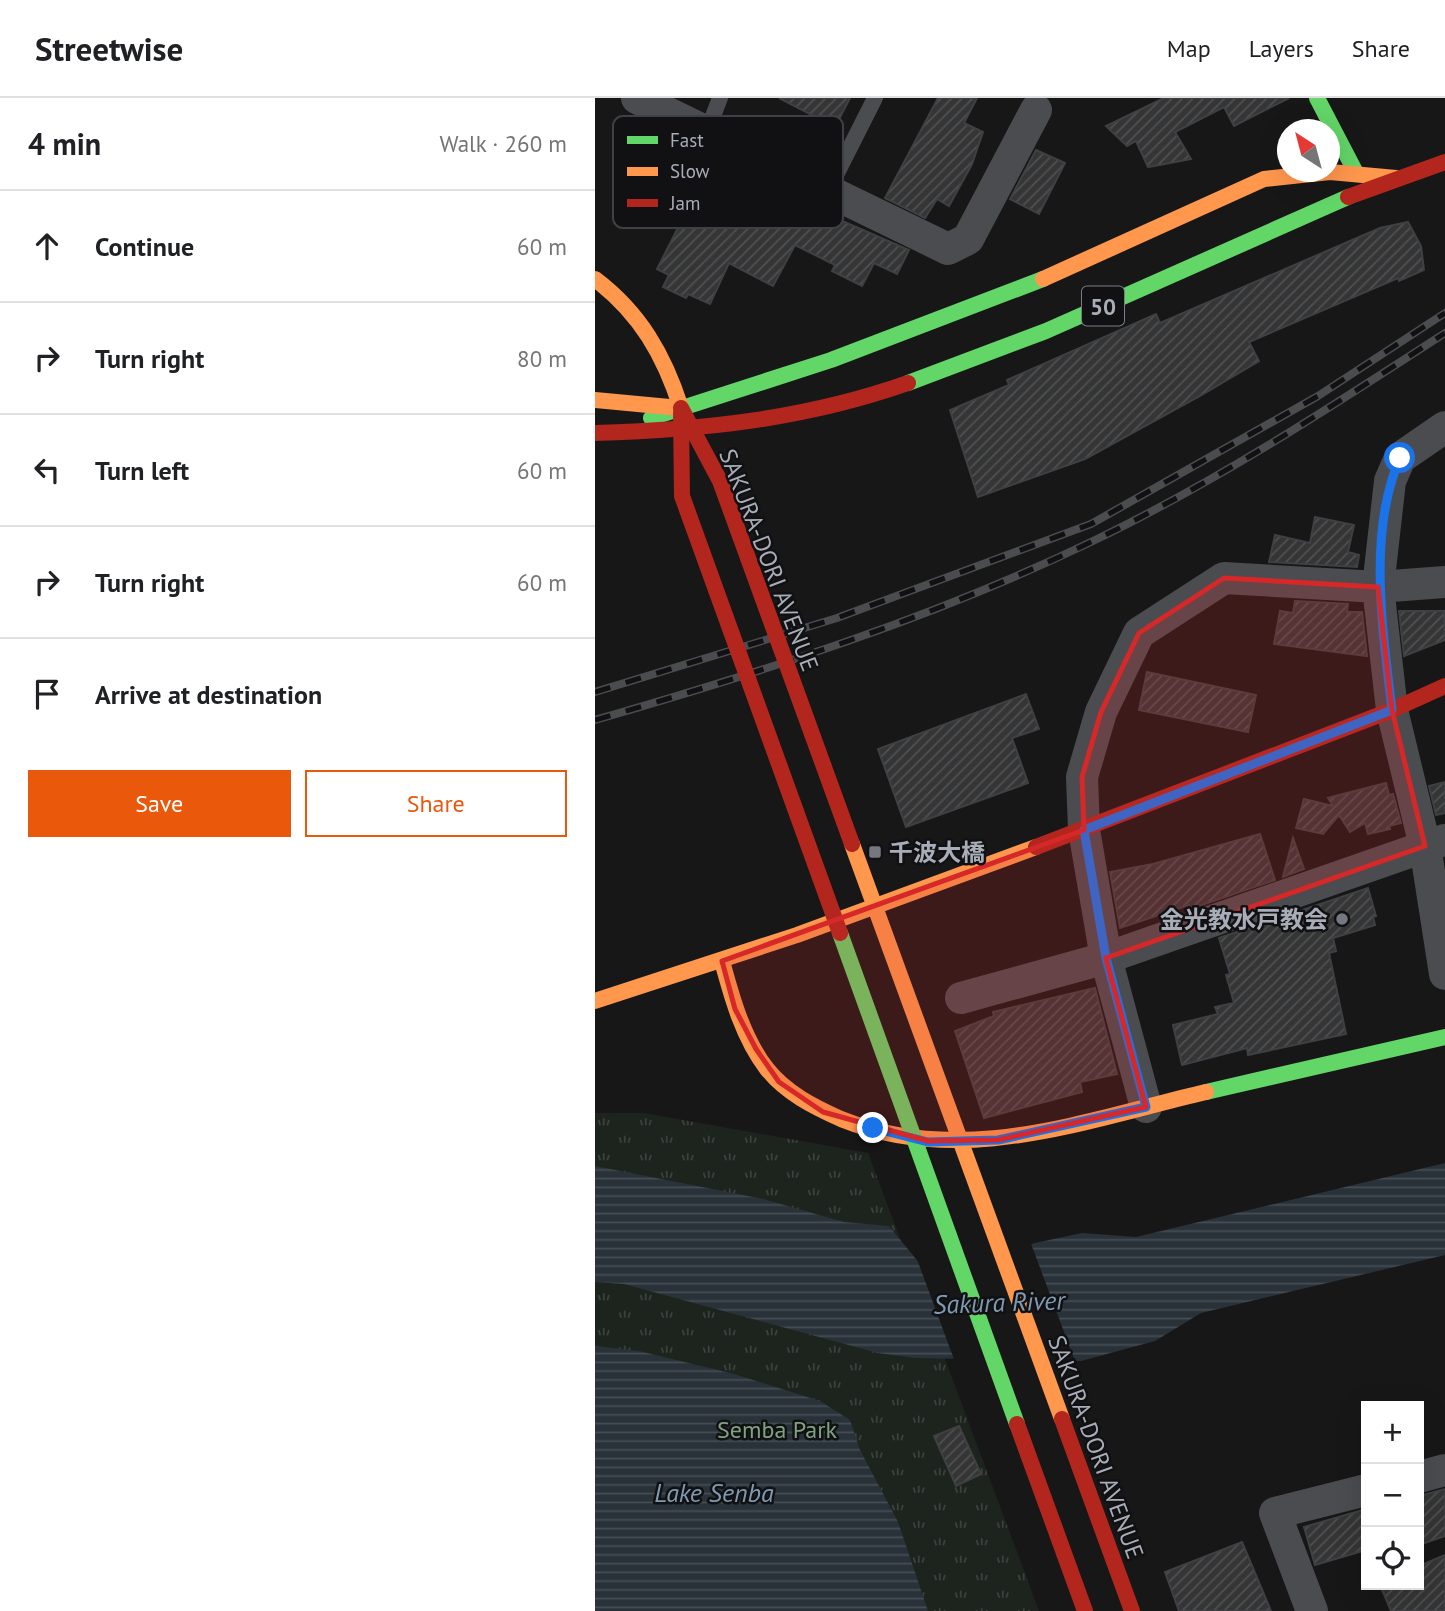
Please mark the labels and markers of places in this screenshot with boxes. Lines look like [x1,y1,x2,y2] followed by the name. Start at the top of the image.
[889,837,985,868] place label: 千波大橋
[867,844,883,860] marker: 千波大橋
[1160,904,1328,935] place label: 金光教水戸教会
[1334,911,1350,927] marker: 金光教水戸教会

